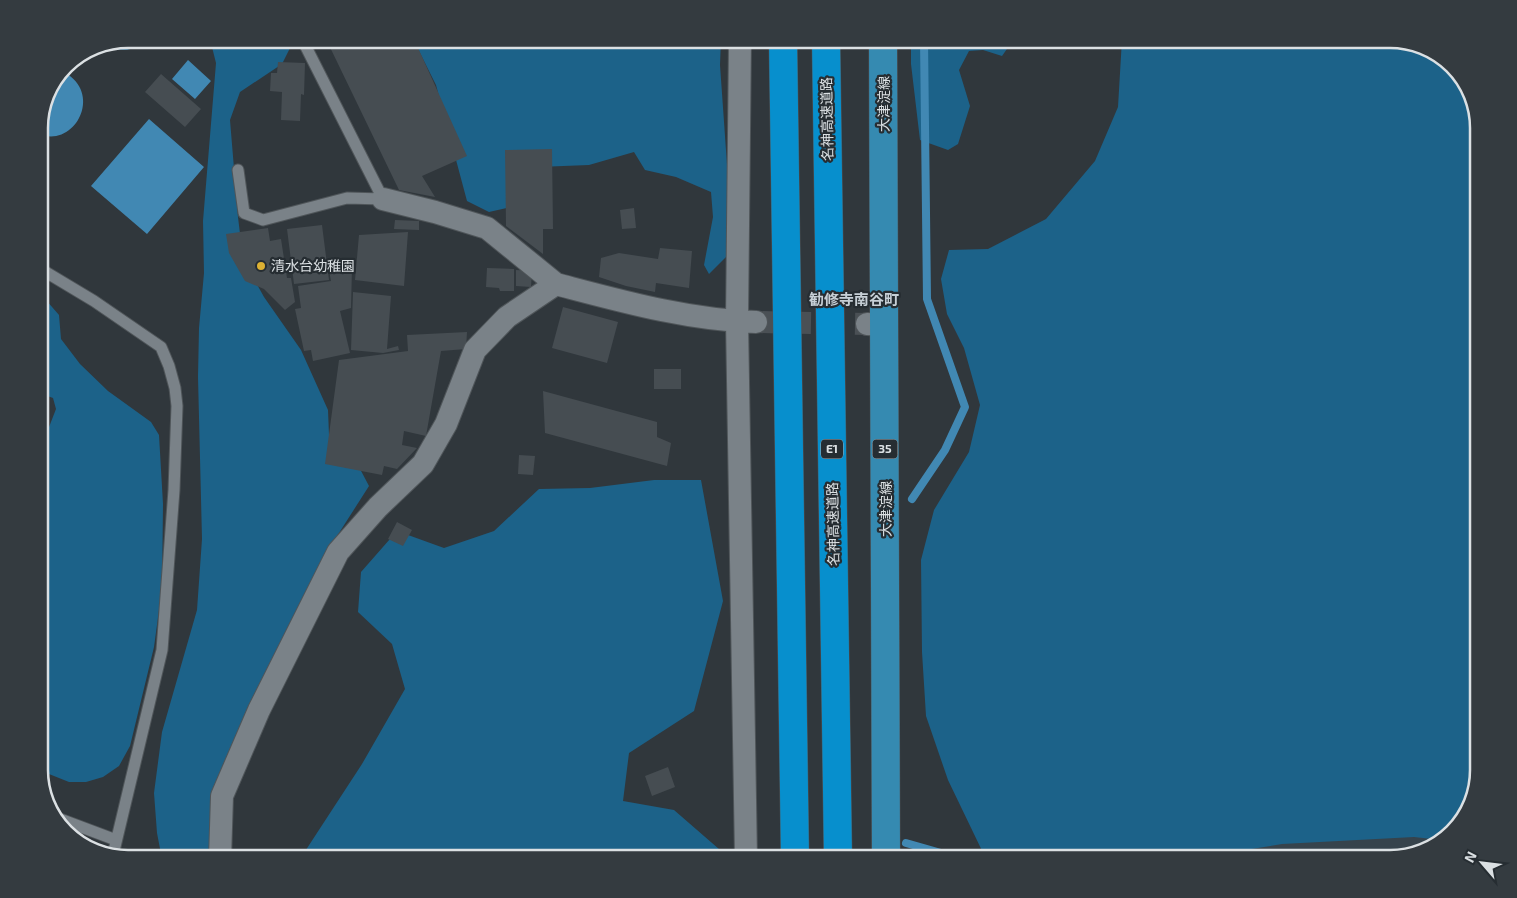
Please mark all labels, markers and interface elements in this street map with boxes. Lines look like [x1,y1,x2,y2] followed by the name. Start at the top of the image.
[875,76,892,132] street label: 大津淀線
[817,77,836,161] street label: 名神高速道路
[271,257,355,274] place label: 清水台幼稚園
[255,260,267,272] marker: 清水台幼稚園
[809,290,899,308] district label: 勧修寺南谷町
[821,439,843,458] road number: E1
[872,439,898,458] road number: 35
[877,481,894,537] street label: 大津淀線
[823,482,842,566] street label: 名神高速道路
[1457,838,1507,888] north arrow
[1460,848,1480,865] text: N

